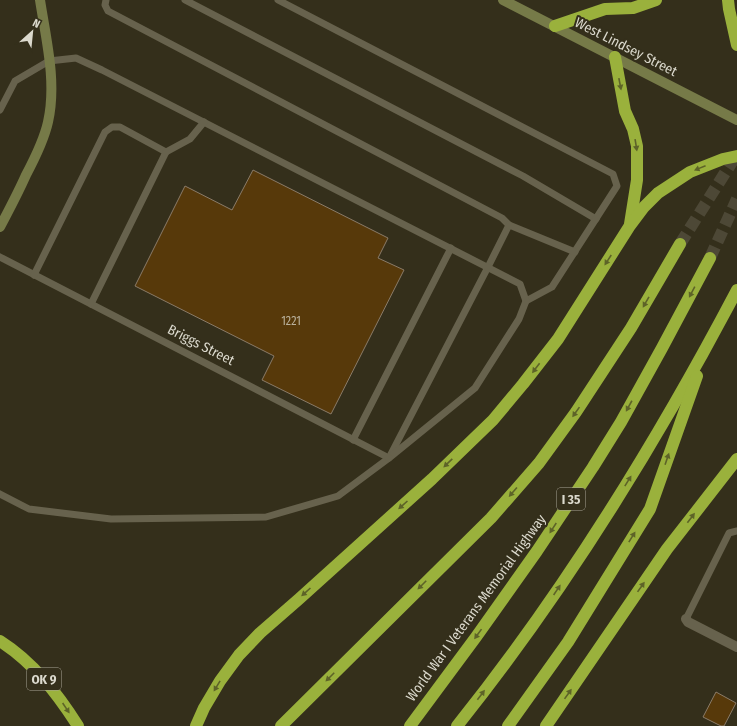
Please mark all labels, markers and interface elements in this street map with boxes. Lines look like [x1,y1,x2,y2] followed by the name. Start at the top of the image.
[12,12,52,52] north arrow
[572,14,680,80] street label: West Lindsey Street
[30,16,42,31] text: N
[617,78,623,90] one-way arrow
[633,138,639,151] one-way arrow
[694,165,706,171] one-way arrow
[604,255,612,265] one-way arrow
[689,286,695,298] one-way arrow
[642,297,650,307] one-way arrow
[281,314,301,328] house number: 1221
[165,321,238,369] street label: Briggs Street
[532,362,540,373] one-way arrow
[626,400,633,412] one-way arrow
[572,407,580,417] one-way arrow
[665,452,671,464] one-way arrow
[443,458,453,468] one-way arrow
[624,476,632,486] one-way arrow
[509,487,518,498] one-way arrow
[557,488,585,510] road number: I 35
[397,501,408,510] one-way arrow
[402,511,550,705] street label: World War I Veterans Memorial Highway
[687,513,695,523] one-way arrow
[549,522,556,534] one-way arrow
[628,532,636,542] one-way arrow
[417,580,427,590] one-way arrow
[637,582,645,592] one-way arrow
[553,585,561,595] one-way arrow
[301,588,311,597] one-way arrow
[474,629,482,640] one-way arrow
[27,668,61,690] road number: OK 9
[325,672,335,682] one-way arrow
[213,681,221,691] one-way arrow
[564,689,572,699] one-way arrow
[477,690,485,701] one-way arrow
[62,702,70,713] one-way arrow

